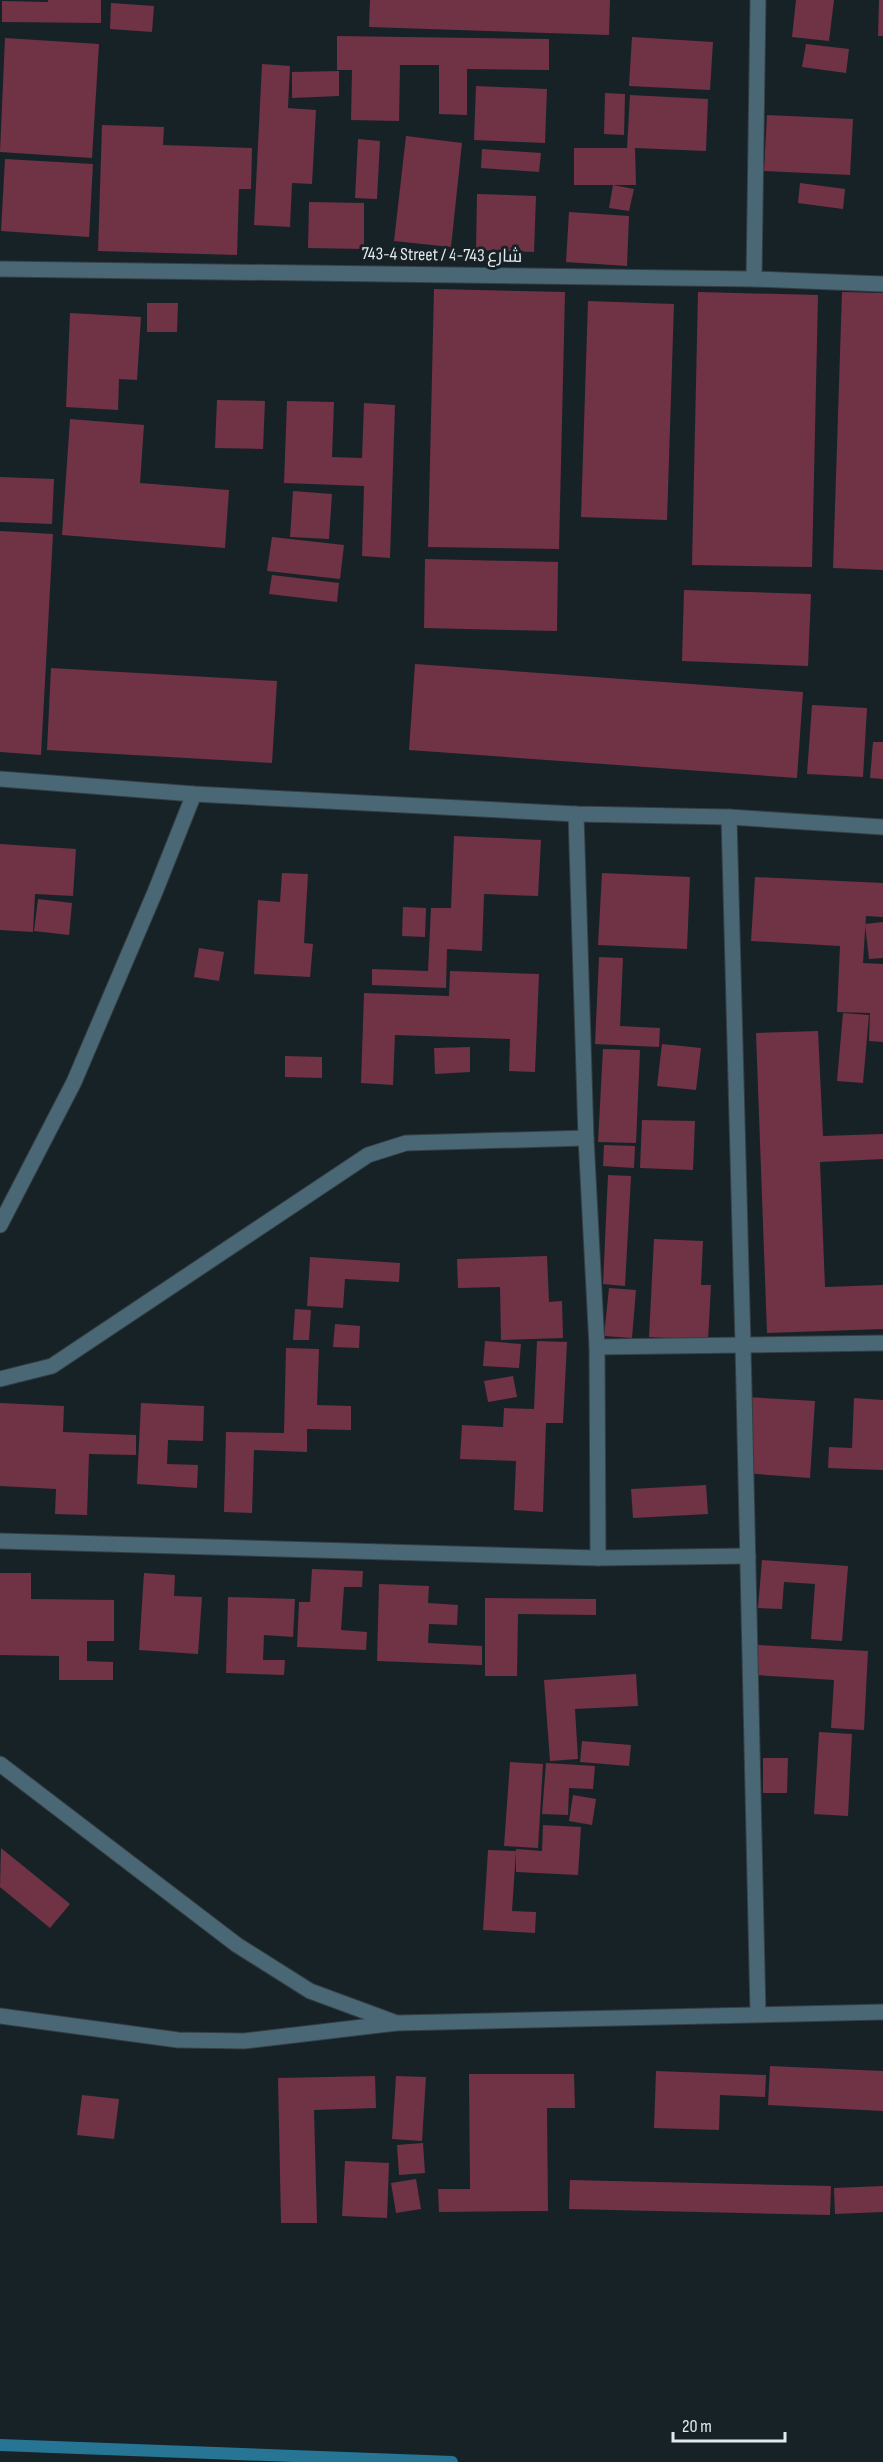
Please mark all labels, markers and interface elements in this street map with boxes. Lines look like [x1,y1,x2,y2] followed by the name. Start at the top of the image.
[361,243,522,268] street label: 743-4 Street / شارع 743-4
[673,2405,786,2443] scale bar
[682,2416,712,2437] text: 20 m

